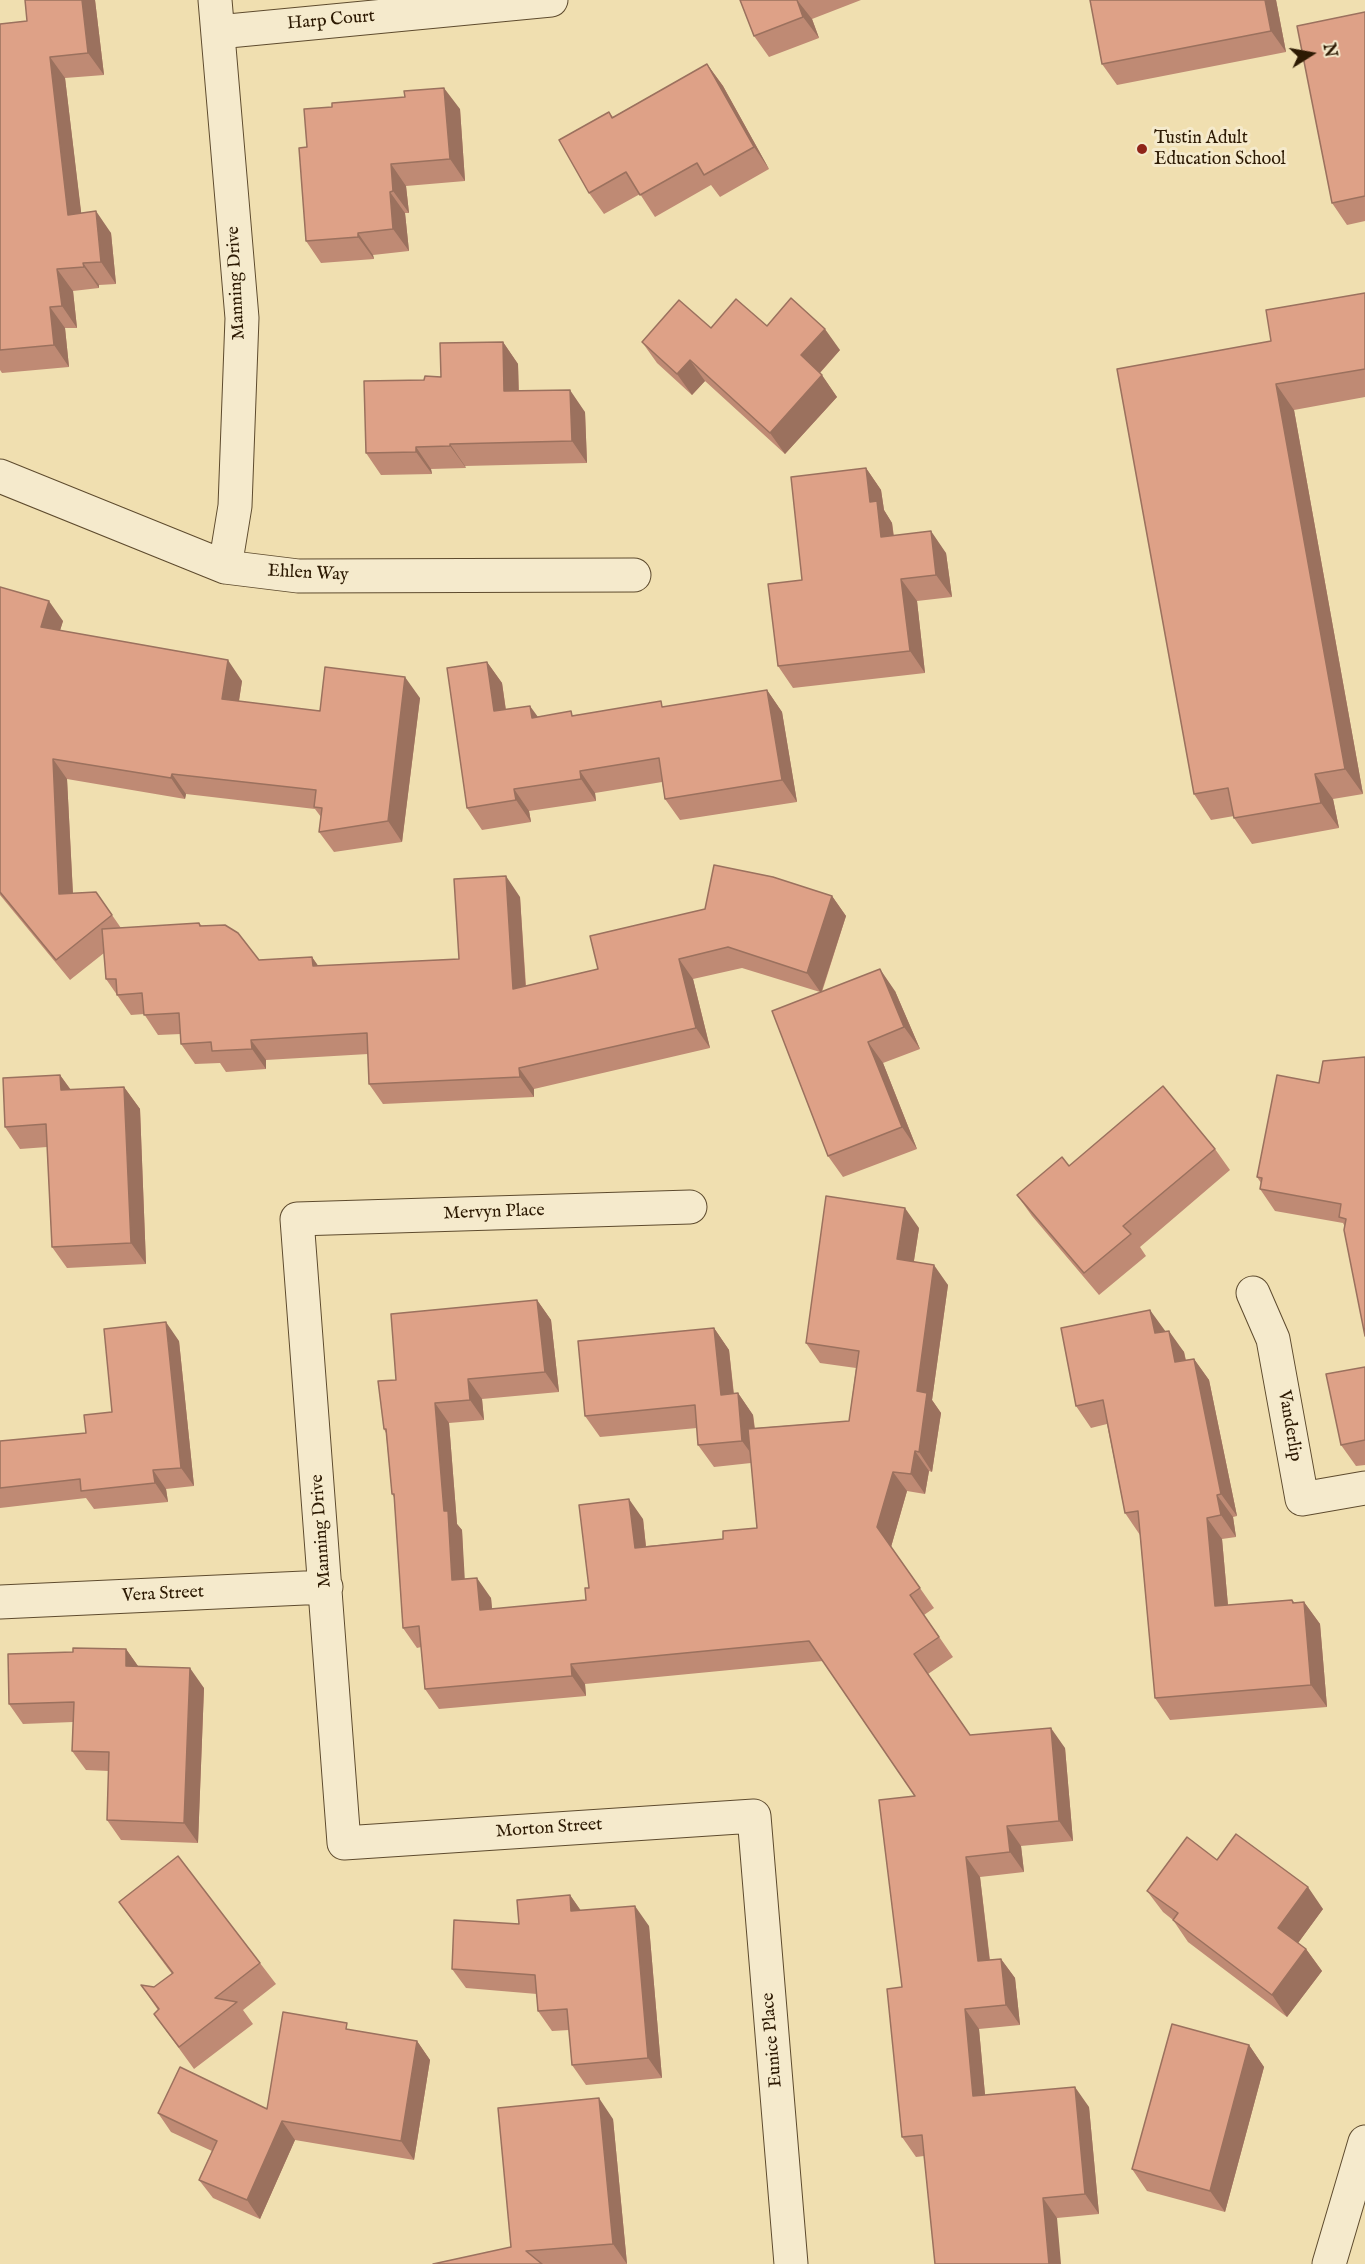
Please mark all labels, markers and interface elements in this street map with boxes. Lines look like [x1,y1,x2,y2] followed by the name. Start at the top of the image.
[286,6,376,36] street label: Harp Court
[1281,24,1341,84] north arrow
[1318,42,1340,59] text: N
[1154,128,1286,170] place label: Tustin Adult Education School
[1135,142,1149,156] marker: Tustin Adult Education School
[223,226,251,340] street label: Manning Drive
[267,561,349,587] street label: Ehlen Way
[443,1200,545,1226] street label: Mervyn Place
[1272,1389,1306,1463] street label: Vanderlip
[307,1473,337,1589] street label: Manning Drive
[121,1582,205,1608] street label: Vera Street
[495,1814,603,1844] street label: Morton Street
[758,1992,788,2088] street label: Eunice Place

